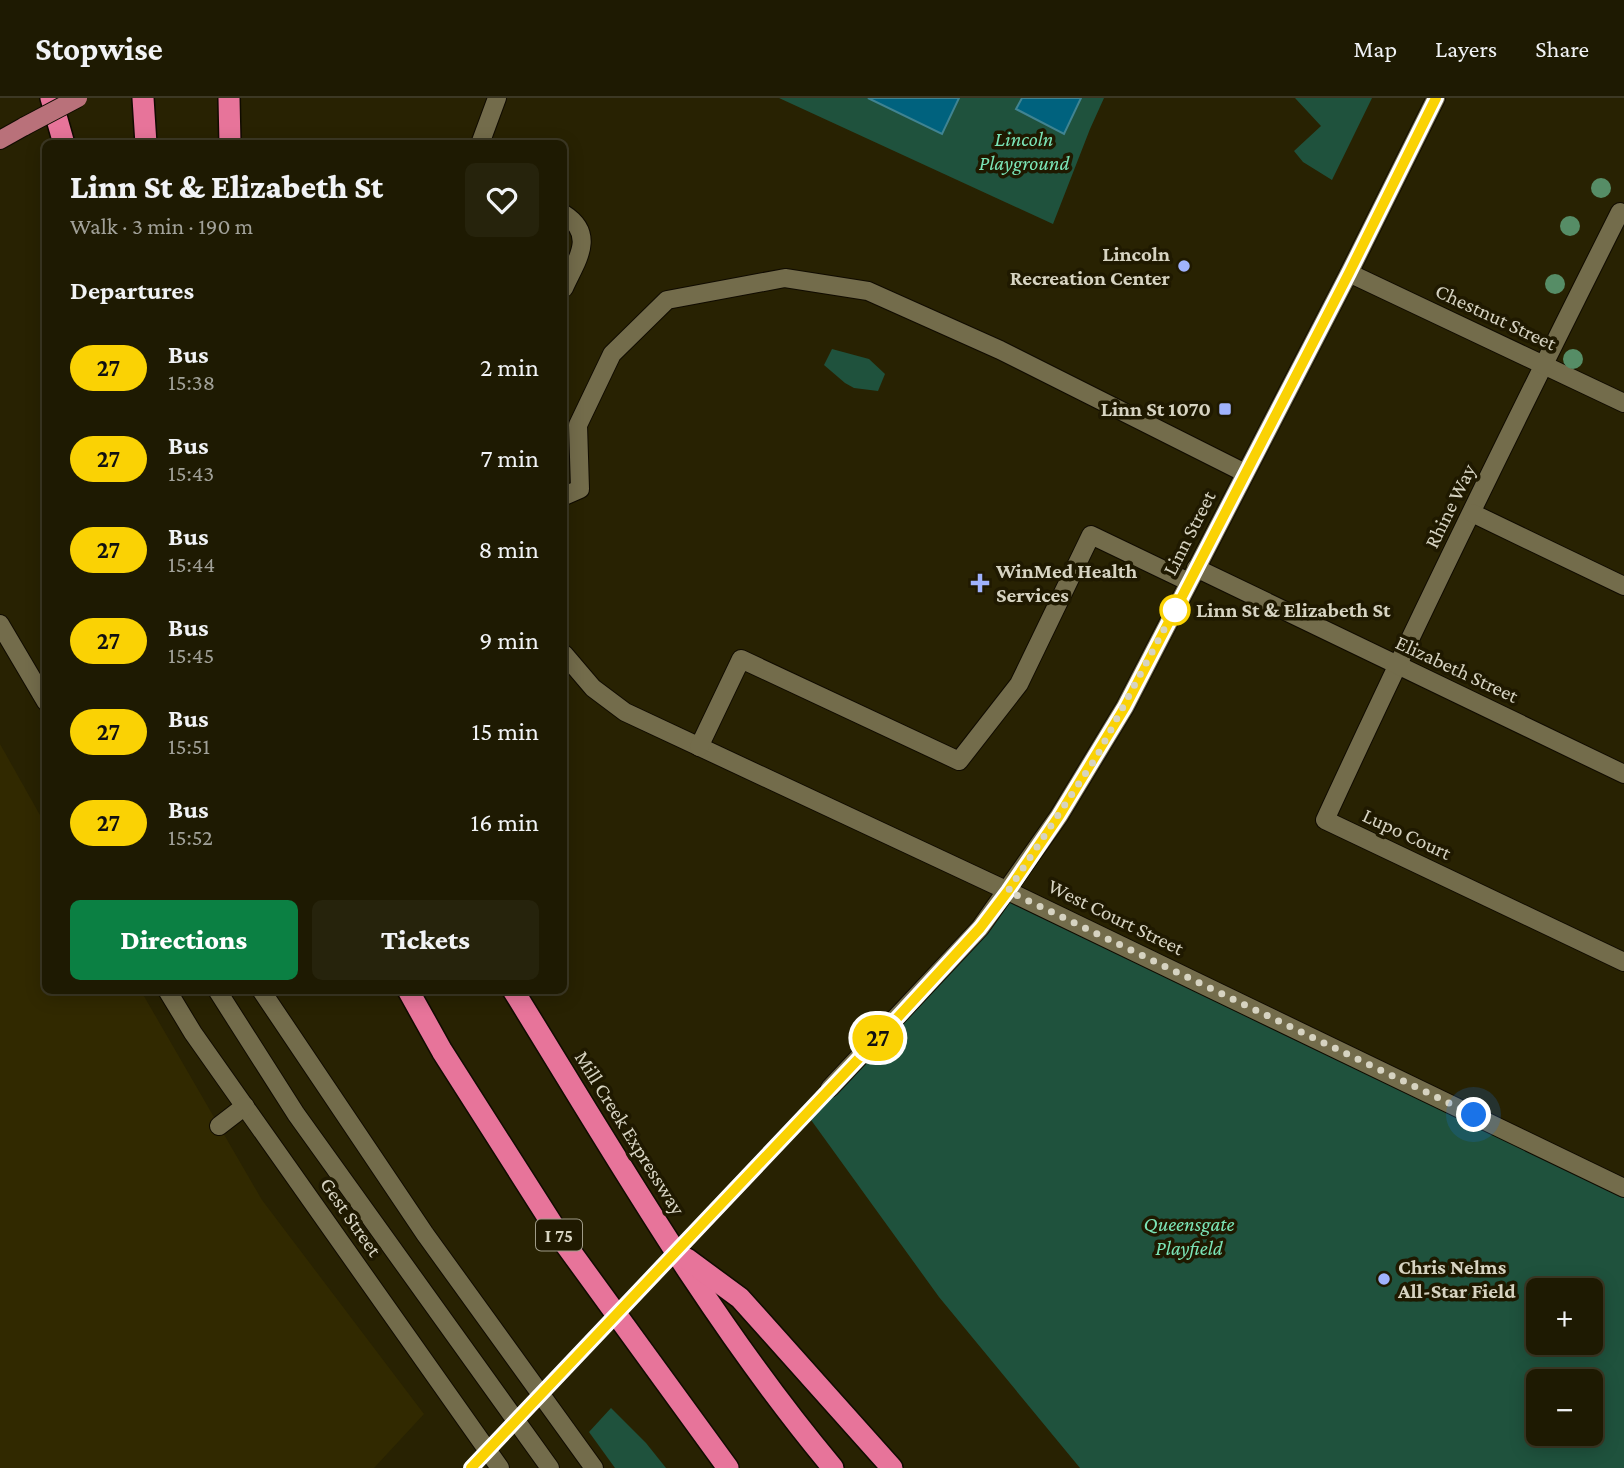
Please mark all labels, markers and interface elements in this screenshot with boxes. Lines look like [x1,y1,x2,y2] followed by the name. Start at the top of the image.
[35,30,163,67] text: Stopwise
[1353,35,1397,62] text: Map
[1435,35,1497,62] text: Layers
[1535,35,1589,62] text: Share
[979,127,1070,175] park label: Lincoln Playground
[465,163,539,237] button: heart
[70,168,383,205] text: Linn St & Elizabeth St
[70,213,253,239] text: Walk · 3 min · 190 m
[1010,242,1171,290] place label: Lincoln Recreation Center
[1176,258,1192,274] marker: Lincoln Recreation Center
[70,276,194,305] text: Departures
[1432,279,1561,356] street label: Chestnut Street
[168,340,209,369] text: Bus
[480,353,539,382] text: 2 min
[97,354,120,381] text: 27
[168,369,215,395] text: 15:38
[1101,397,1211,421] place label: Linn St 1070
[1217,401,1233,417] marker: Linn St 1070
[168,431,209,460] text: Bus
[480,444,539,473] text: 7 min
[97,445,120,472] text: 27
[168,460,214,486] text: 15:43
[1419,460,1481,552] street label: Rhine Way
[1157,486,1221,579] street label: Linn Street
[168,522,209,551] text: Bus
[478,535,539,564] text: 8 min
[97,536,120,563] text: 27
[168,551,215,577] text: 15:44
[995,559,1137,607] place label: WinMed Health Services
[970,573,990,593] marker: WinMed Health Services
[1160,595,1190,625] marker: Linn St & Elizabeth St
[1196,598,1391,622] place label: Linn St & Elizabeth St
[168,613,209,642] text: Bus
[479,626,539,655] text: 9 min
[97,627,120,654] text: 27
[1392,630,1523,708] street label: Elizabeth Street
[168,642,214,668] text: 15:45
[168,704,209,733] text: Bus
[472,717,539,746] text: 15 min
[97,718,120,745] text: 27
[168,733,210,759] text: 15:51
[168,795,209,824] text: Bus
[1359,803,1456,865] street label: Lupo Court
[471,808,539,837] text: 16 min
[97,809,120,836] text: 27
[168,824,213,850] text: 15:52
[1044,874,1189,961] street label: West Court Street
[70,900,298,980] button: Directions
[312,900,539,980] button: Tickets
[846,1015,910,1061] line badge: 27
[866,1024,890,1051] text: 27
[570,1047,690,1220] street label: Mill Creek Expressway
[1456,1097,1491,1132] your location
[315,1173,387,1262] street label: Gest Street
[1144,1212,1234,1260] park label: Queensgate Playfield
[536,1219,582,1250] road number: I 75
[1397,1255,1516,1303] place label: Chris Nelms All-Star Field
[1376,1271,1392,1287] marker: Chris Nelms All-Star Field
[1526,1278,1603,1446] map controls
[1526,1278,1603,1355] button: +
[1526,1369,1603,1446] button: −

